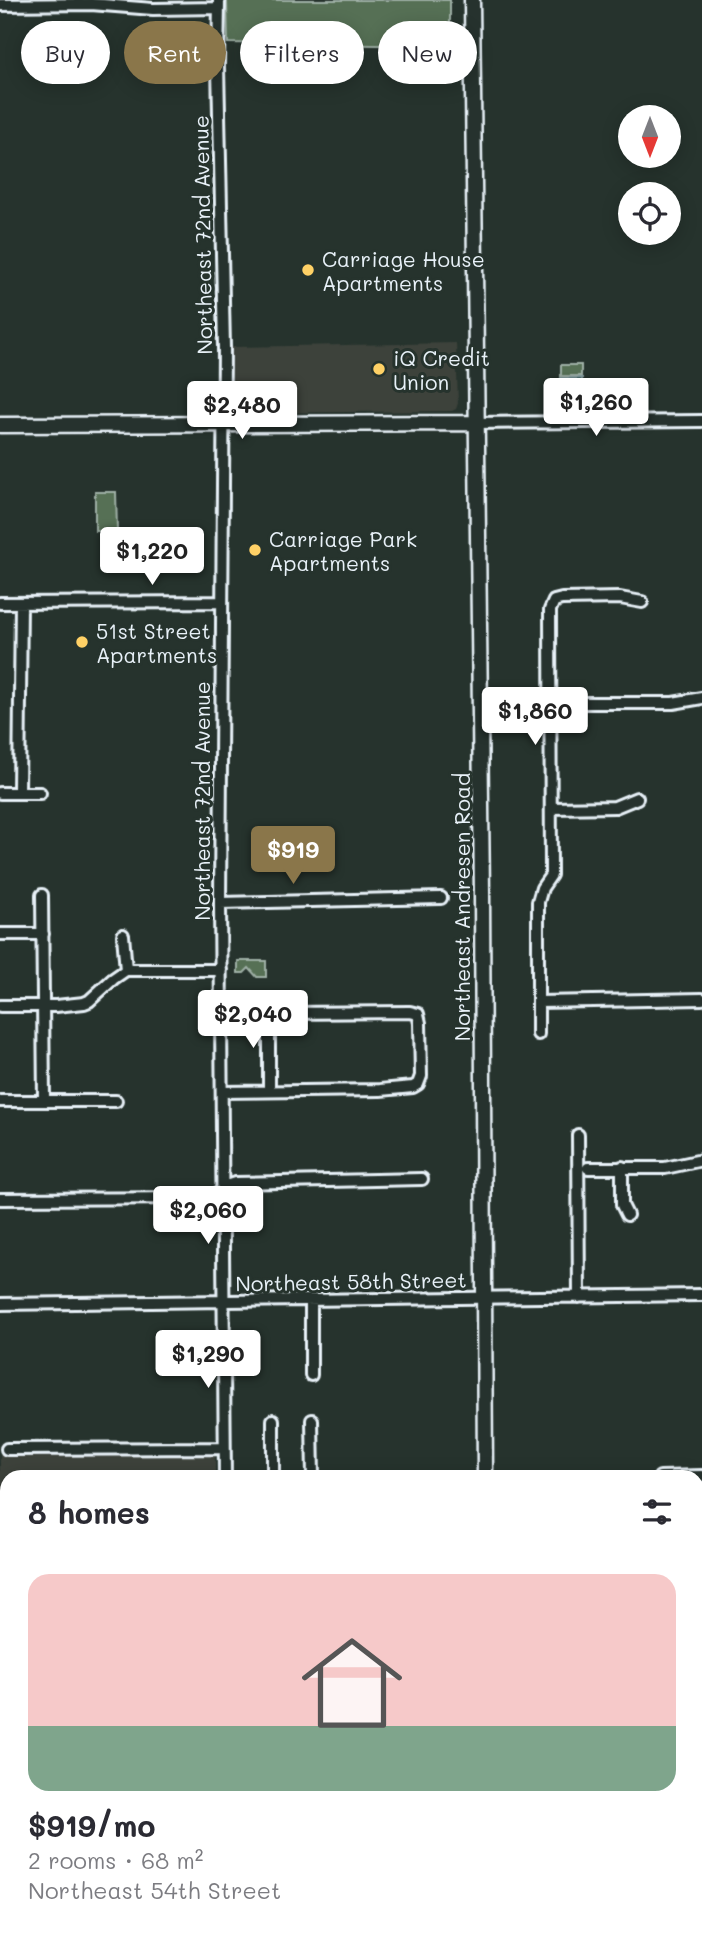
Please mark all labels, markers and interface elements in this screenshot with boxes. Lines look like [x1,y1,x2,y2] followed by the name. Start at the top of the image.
[21,21,110,84] chip: Buy
[124,21,226,84] chip: Rent
[240,21,364,84] chip: Filters
[378,21,477,84] chip: New
[618,105,681,168] north arrow
[618,105,681,245] map controls
[186,115,218,355] street label: Northeast 72nd Avenue
[618,182,681,245] button: locate
[322,245,485,296] place label: Carriage House Apartments
[300,262,316,278] marker: Carriage House Apartments
[393,344,490,395] place label: iQ Credit Union
[371,361,387,377] marker: iQ Credit Union
[539,378,653,438] pin: $1,260
[185,382,299,441] pin: $2,480
[559,386,633,416] text: $1,260
[203,389,281,419] text: $2,480
[269,525,417,576] place label: Carriage Park Apartments
[95,528,209,587] pin: $1,220
[116,535,188,565] text: $1,220
[247,542,263,558] marker: Carriage Park Apartments
[96,617,217,668] place label: 51st Street Apartments
[74,634,90,650] marker: 51st Street Apartments
[188,681,215,921] street label: Northeast 72nd Avenue
[478,688,592,747] pin: $1,860
[498,695,572,725] text: $1,860
[448,773,475,1041] street label: Northeast Andresen Road
[252,826,334,886] pin: $919
[267,834,319,864] text: $919
[196,990,310,1050] pin: $2,040
[214,998,292,1028] text: $2,040
[151,1186,265,1246] pin: $2,060
[169,1194,247,1224] text: $2,060
[235,1265,467,1297] street label: Northeast 58th Street
[151,1330,265,1390] pin: $1,290
[172,1338,244,1368] text: $1,290
[28,1492,150,1532] text: 8 homes
[638,1493,676,1531] icon: filters
[289,1620,415,1746] icon: home
[28,1805,155,1845] text: $919/mo
[28,1845,203,1875] text: 2 rooms · 68 m²
[28,1875,281,1905] text: Northeast 54th Street

